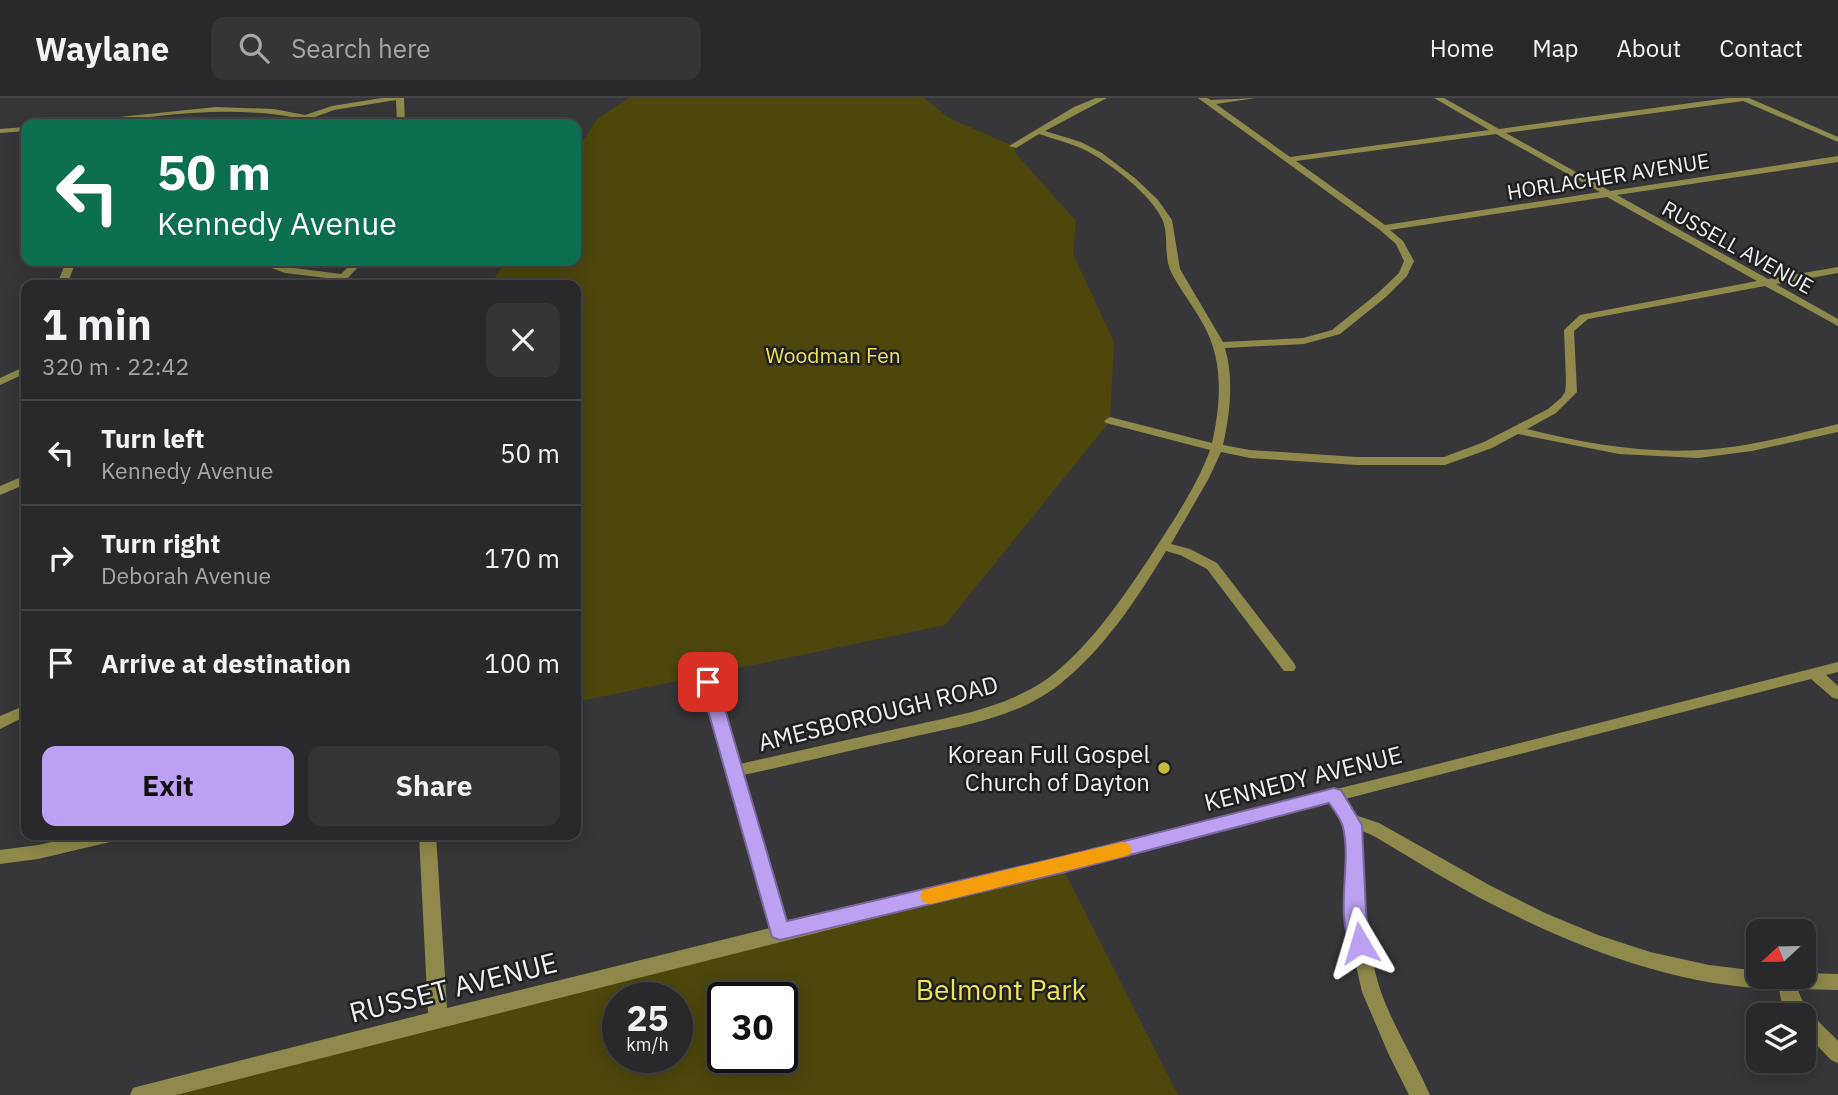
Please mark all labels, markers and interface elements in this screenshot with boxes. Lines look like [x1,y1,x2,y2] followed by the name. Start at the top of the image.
[211,17,701,80] search box
[35,27,169,70] text: Waylane
[235,29,273,67] icon: search
[291,31,431,65] text: Search here
[1430,32,1494,64] text: Home
[1532,32,1578,64] text: Map
[1616,32,1681,64] text: About
[1719,32,1803,64] text: Contact
[157,140,271,203] text: 50 m
[1505,146,1711,206] street label: HORLACHER AVENUE
[42,147,133,238] icon: left
[1657,194,1819,300] street label: RUSSELL AVENUE
[157,202,397,244] text: Kennedy Avenue
[42,297,152,352] text: 1 min
[486,303,560,377] button: close
[765,341,901,369] park label: Woodman Fen
[42,351,189,381] text: 320 m · 22:42
[101,421,204,455] text: Turn left
[42,434,80,472] icon: left
[500,436,560,470] text: 50 m
[101,455,273,485] text: Kennedy Avenue
[101,526,220,560] text: Turn right
[42,539,80,577] icon: right
[484,541,560,575] text: 170 m
[101,560,271,590] text: Deborah Avenue
[42,644,80,682] icon: arrive
[101,646,351,680] text: Arrive at destination
[484,646,560,680] text: 100 m
[678,652,738,712] pin
[689,663,727,701] icon: arrive
[755,668,1001,758] street label: AMESBOROUGH ROAD
[947,738,1150,798] place label: Korean Full Gospel Church of Dayton
[1201,738,1405,818] street label: KENNEDY AVENUE
[42,746,294,826] button: Exit
[308,746,560,826] button: Share
[1156,760,1172,776] marker: Korean Full Gospel Church of Dayton
[1323,906,1397,980] position arrow
[1746,919,1816,989] north arrow
[1746,919,1816,1073] map controls
[345,943,561,1031] street label: RUSSET AVENUE
[916,971,1086,1008] park label: Belmont Park
[707,982,798,1073] speed limit sign: 30
[626,995,669,1041] text: 25
[1746,1003,1816,1073] button: layers
[626,1033,669,1056] text: km/h

